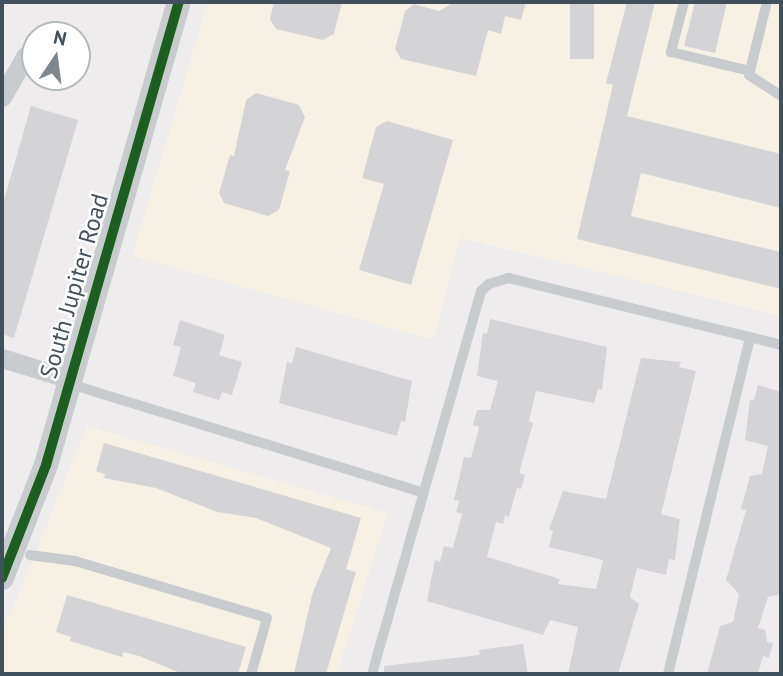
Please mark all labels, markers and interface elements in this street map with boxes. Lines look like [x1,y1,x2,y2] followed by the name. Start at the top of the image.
[21,21,91,91] north arrow
[51,24,69,51] text: N
[34,190,114,382] street label: South Jupiter Road

